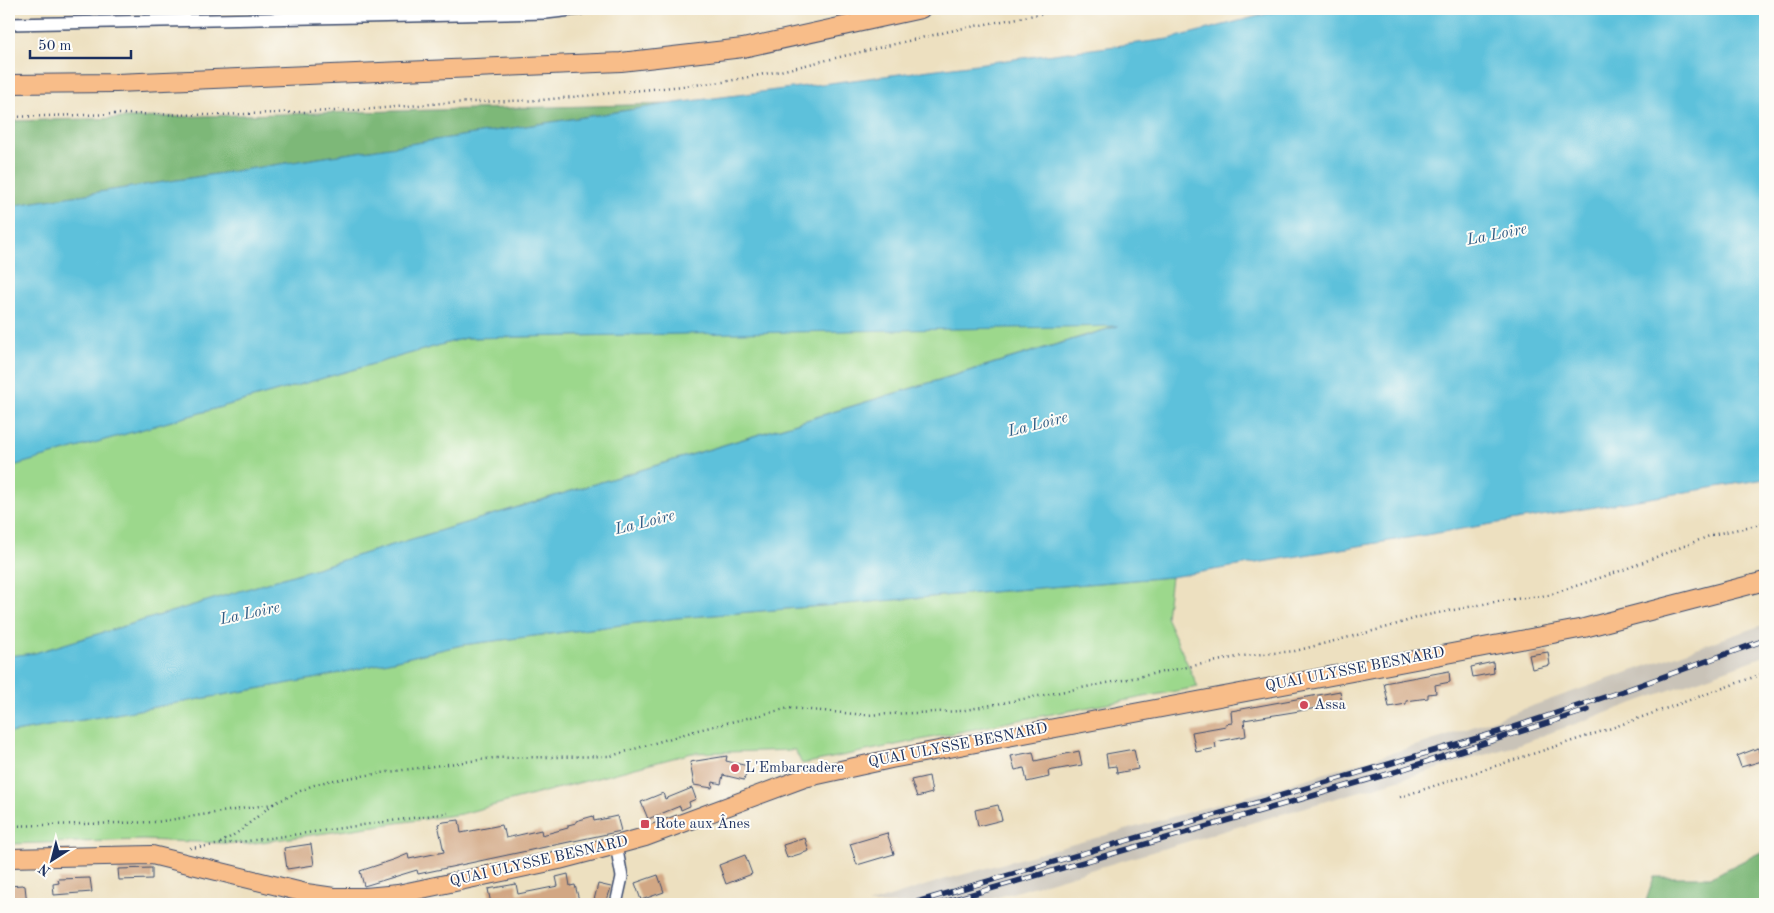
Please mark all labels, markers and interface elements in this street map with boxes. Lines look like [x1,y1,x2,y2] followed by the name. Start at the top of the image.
[30,28,131,60] scale bar
[38,39,72,54] text: 50 m
[1465,221,1529,249] water label: La Loire
[1006,410,1070,440] water label: La Loire
[613,508,677,538] water label: La Loire
[218,600,282,628] water label: La Loire
[1264,645,1446,695] street label: QUAI ULYSSE BESNARD
[1314,698,1346,713] place label: Assa
[1298,699,1310,711] marker: Assa
[867,721,1049,771] street label: QUAI ULYSSE BESNARD
[745,761,844,776] place label: L'Embarcadère
[729,762,741,774] marker: L'Embarcadère
[655,814,750,832] place label: Rote aux Ânes
[639,818,651,830] marker: Rote aux Ânes
[449,834,629,890] street label: QUAI ULYSSE BESNARD
[28,836,78,886] north arrow
[36,861,53,879] text: N

